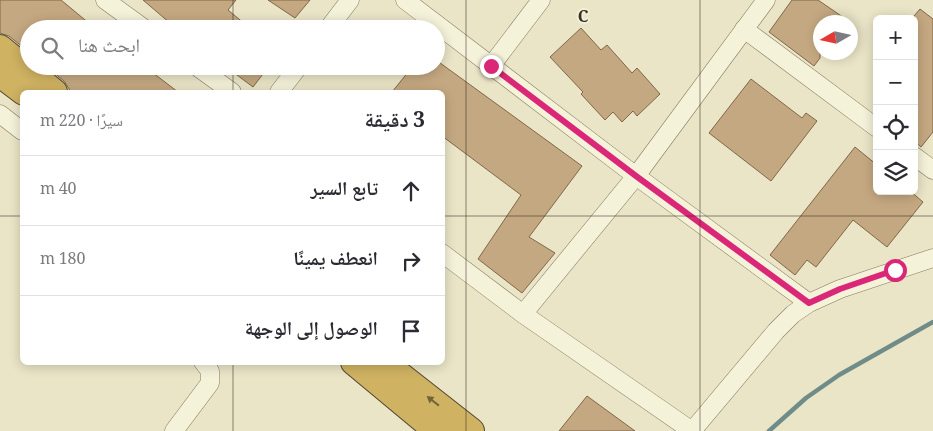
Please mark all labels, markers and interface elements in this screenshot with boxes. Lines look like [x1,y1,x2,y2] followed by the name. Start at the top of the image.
[578,5,589,32] text: C
[813,15,858,60] north arrow
[873,15,918,195] map controls
[873,15,918,60] button: +
[20,20,445,75] search box
[78,32,140,64] text: ابحث هنا
[38,34,66,62] icon: search
[480,55,503,78] route end
[873,60,918,105] button: −
[365,105,425,140] text: 3 دقيقة
[873,105,918,150] button: locate
[40,109,123,136] text: سيرًا · 220 m
[873,150,918,195] button: layers
[310,175,378,207] text: تابع السير
[40,177,77,204] text: 40 m
[397,177,425,205] icon: ahead
[293,245,378,277] text: انعطف يمينًا
[40,247,86,274] text: 180 m
[397,247,425,275] icon: right
[884,259,907,282] route start
[245,315,378,347] text: الوصول إلى الوجهة
[397,317,425,345] icon: arrive
[426,396,439,406] one-way arrow

